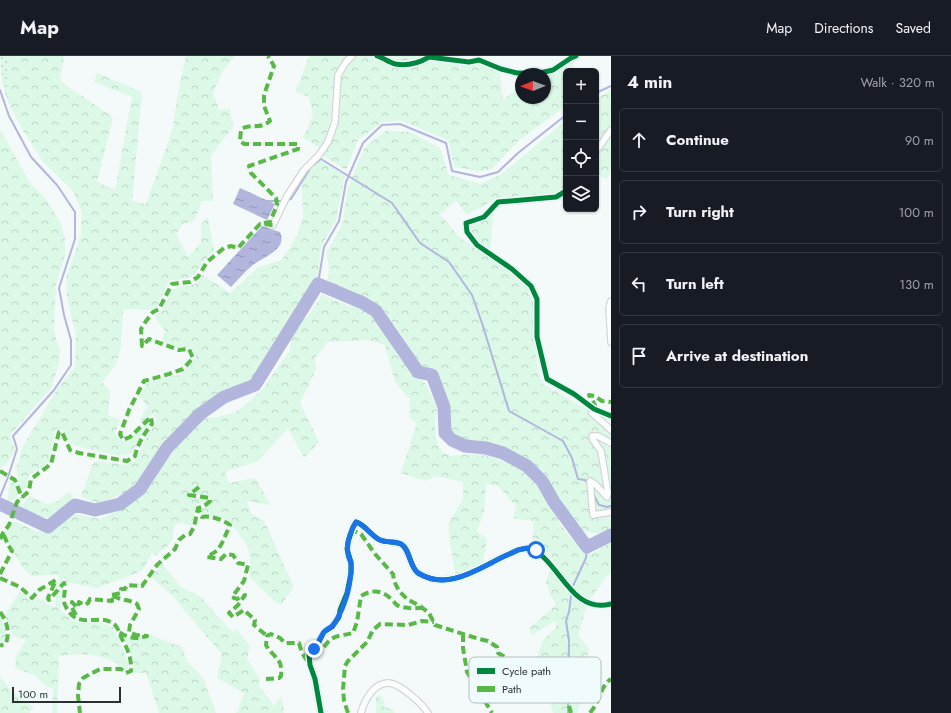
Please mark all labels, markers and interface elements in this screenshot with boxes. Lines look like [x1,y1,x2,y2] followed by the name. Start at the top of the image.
[20,14,59,41] text: Map
[766,18,792,38] text: Map
[814,18,874,38] text: Directions
[896,18,931,38] text: Saved
[515,68,551,104] north arrow
[563,68,599,212] map controls
[563,68,599,104] button: +
[627,70,672,94] text: 4 min
[860,73,935,92] text: Walk · 320 m
[563,104,599,140] button: −
[628,129,650,151] icon: ahead
[666,129,729,151] text: Continue
[905,131,934,150] text: 90 m
[563,140,599,176] button: locate
[563,176,599,212] button: layers
[628,201,650,223] icon: right
[666,201,734,223] text: Turn right
[899,203,934,222] text: 100 m
[628,273,650,295] icon: left
[666,273,724,295] text: Turn left
[899,275,934,294] text: 130 m
[628,345,650,367] icon: arrive
[666,345,808,367] text: Arrive at destination
[527,541,545,559] route start
[305,640,323,658] route end
[469,657,601,703] legend
[502,663,551,679] text: Cycle path
[502,681,521,697] text: Path
[12,685,121,704] scale bar
[18,686,48,702] text: 100 m

